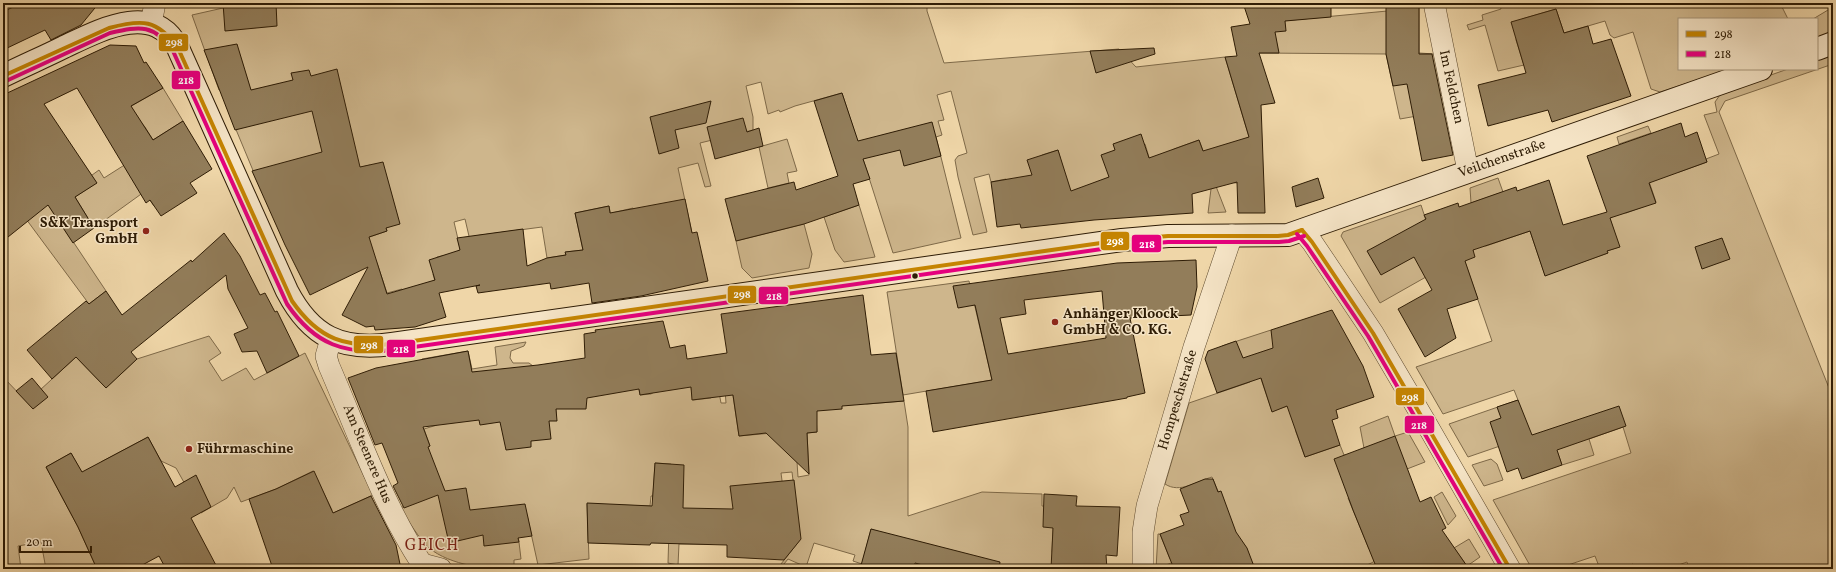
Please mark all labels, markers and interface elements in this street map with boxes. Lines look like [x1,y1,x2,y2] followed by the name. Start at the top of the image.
[1678,18,1818,70] legend
[1714,27,1733,43] text: 298
[158,33,189,52] line badge: 298
[165,36,183,51] text: 298
[1714,47,1731,63] text: 218
[1434,48,1468,126] street label: Im Feldchen
[171,70,201,90] line badge: 218
[178,74,194,89] text: 218
[1456,135,1549,183] street label: Veilchenstraße
[40,214,138,249] place label: S&K Transport GmbH
[141,226,151,236] marker: S&K Transport GmbH
[1100,231,1130,251] line badge: 298
[1131,234,1162,253] line badge: 218
[1106,235,1124,250] text: 298
[1139,238,1155,253] text: 218
[910,271,920,281] unlabelled marker
[727,285,757,304] line badge: 298
[758,286,789,305] line badge: 218
[733,288,751,303] text: 298
[766,290,782,305] text: 218
[1063,305,1179,340] place label: Anhänger Kloock GmbH & CO. KG.
[1050,317,1060,327] marker: Anhänger Kloock GmbH & CO. KG.
[353,335,384,354] line badge: 298
[360,339,378,354] text: 298
[386,339,416,358] line badge: 218
[393,343,409,358] text: 218
[1154,347,1202,453] street label: Hompeschstraße
[1395,387,1425,406] line badge: 298
[1401,391,1419,406] text: 298
[338,402,396,506] street label: Am Steenere Hus
[1404,415,1435,434] line badge: 218
[1411,419,1427,434] text: 218
[197,440,293,459] place label: Führmaschine
[184,444,194,454] marker: Führmaschine
[20,528,91,554] scale bar
[26,535,53,551] text: 20 m
[405,535,459,557] district label: GEICH

